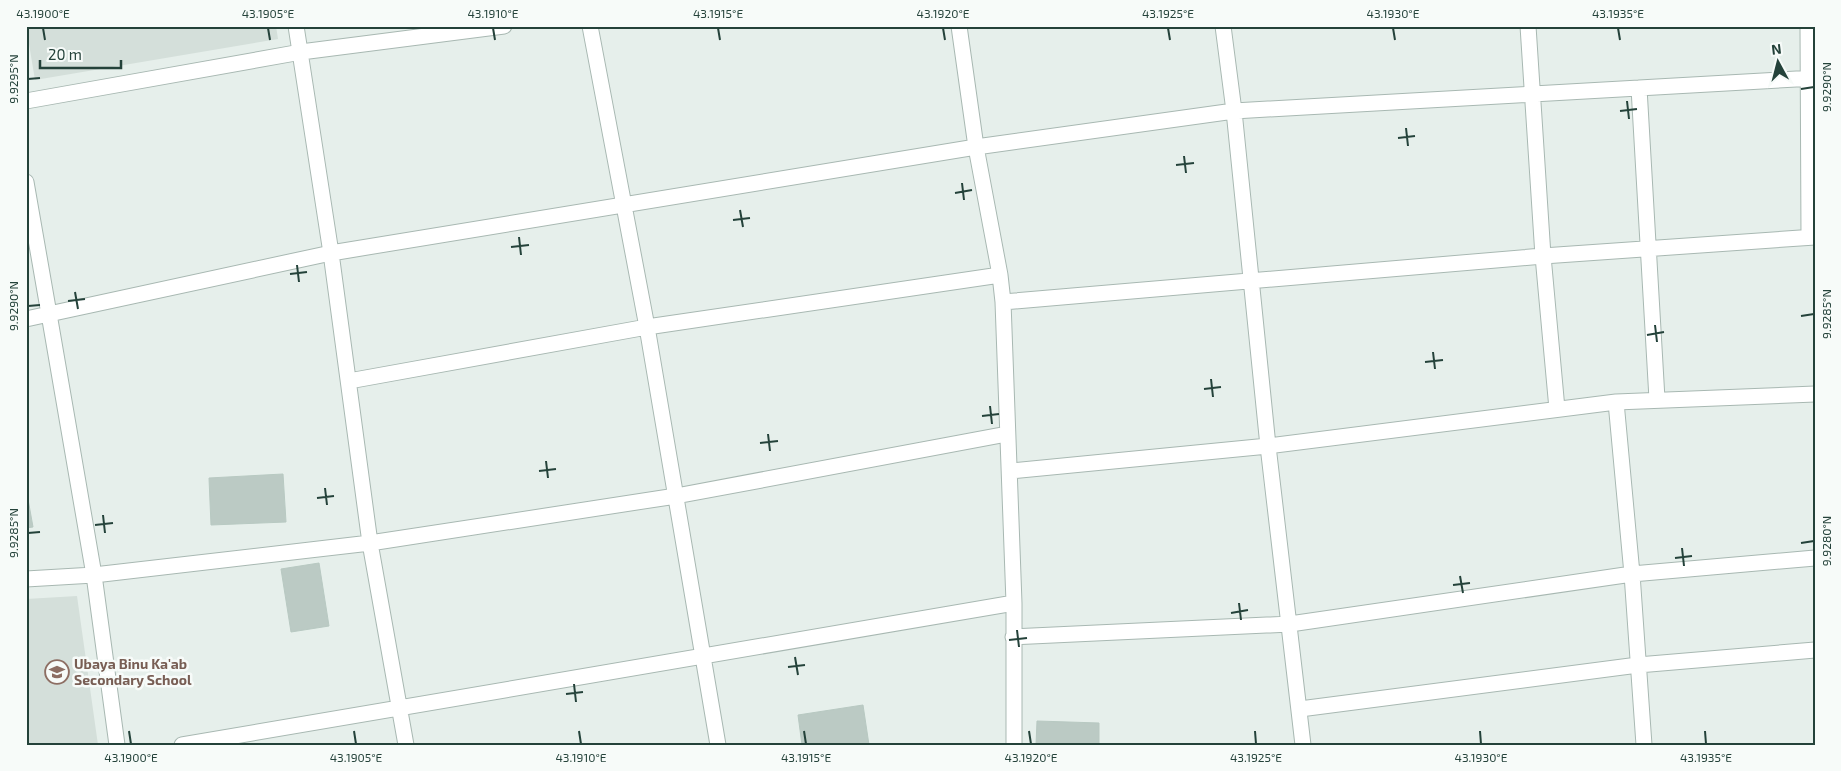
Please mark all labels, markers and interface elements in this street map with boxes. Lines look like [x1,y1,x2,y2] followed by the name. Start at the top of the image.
[16,6,70,20] text: 43.1900°E
[242,6,295,20] text: 43.1905°E
[467,6,519,20] text: 43.1910°E
[693,6,743,20] text: 43.1915°E
[917,6,970,20] text: 43.1920°E
[1142,6,1194,20] text: 43.1925°E
[1367,6,1420,20] text: 43.1930°E
[1592,6,1644,20] text: 43.1935°E
[40,38,121,70] scale bar
[1754,38,1804,88] north arrow
[1770,40,1782,58] text: N
[48,45,82,63] text: 20 m
[6,54,20,104] text: 9.9295°N
[1819,62,1833,112] text: 9.9290°N
[6,281,20,331] text: 9.9290°N
[1819,289,1833,339] text: 9.9285°N
[6,508,20,558] text: 9.9285°N
[1819,516,1833,566] text: 9.9280°N
[74,655,192,688] place label: Ubaya Binu Ka'ab Secondary School
[44,659,70,685] school or university icon: Ubaya Binu Ka'ab Secondary School
[104,750,158,764] text: 43.1900°E
[330,750,383,764] text: 43.1905°E
[555,750,607,764] text: 43.1910°E
[781,750,831,764] text: 43.1915°E
[1005,750,1058,764] text: 43.1920°E
[1230,750,1282,764] text: 43.1925°E
[1455,750,1508,764] text: 43.1930°E
[1680,750,1732,764] text: 43.1935°E

